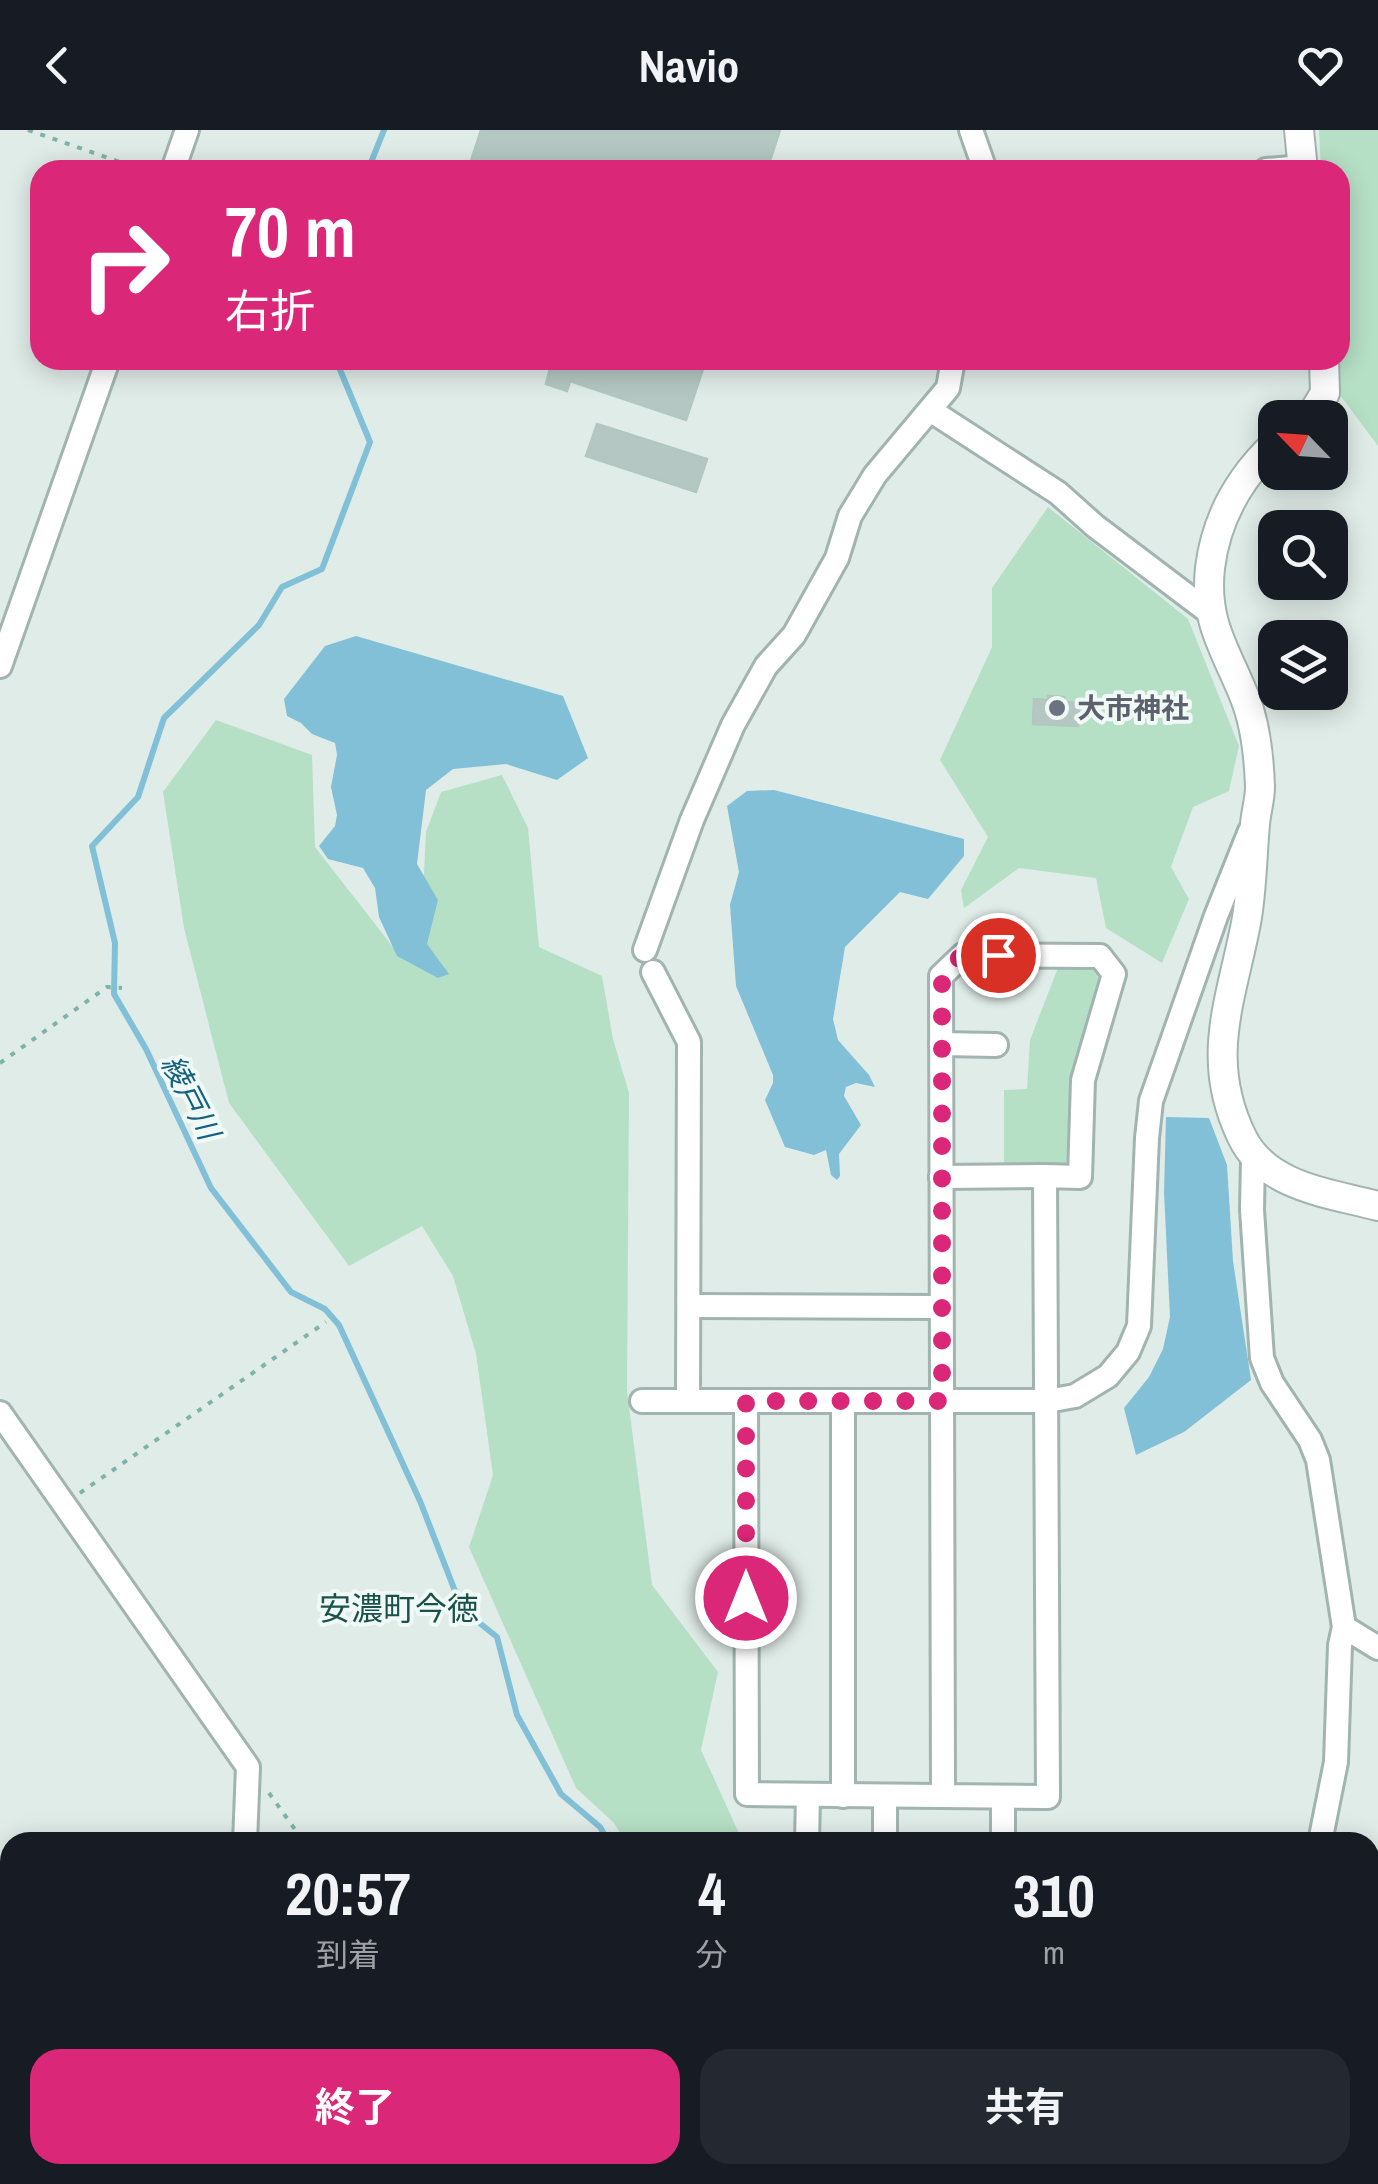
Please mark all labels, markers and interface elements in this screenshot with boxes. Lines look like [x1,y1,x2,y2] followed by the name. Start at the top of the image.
[639,35,739,96] text: Navio
[30,38,85,93] icon: back
[1293,38,1348,93] icon: heart
[225,185,356,279] text: 70 m
[60,200,190,330] icon: right
[225,280,315,341] text: 右折
[1258,400,1348,490] north arrow
[1258,400,1348,710] map controls
[1258,510,1348,600] button: search
[1258,620,1348,710] button: layers
[1077,689,1189,727] place label: 大市神社
[1046,697,1068,719] marker: 大市神社
[956,913,1041,998] pin
[971,928,1026,983] icon: arrive
[153,1048,231,1149] water label: 綾戸川
[694,1546,798,1650] position arrow
[319,1587,479,1630] district label: 安濃町今徳
[285,1853,411,1934] text: 20:57
[698,1853,726,1934] text: 4
[1013,1855,1095,1936] text: 310
[1043,1931,1065,1974] text: m
[316,1933,380,1976] text: 到着
[696,1933,728,1976] text: 分
[30,2049,680,2164] button: 終了
[700,2049,1350,2164] button: 共有

